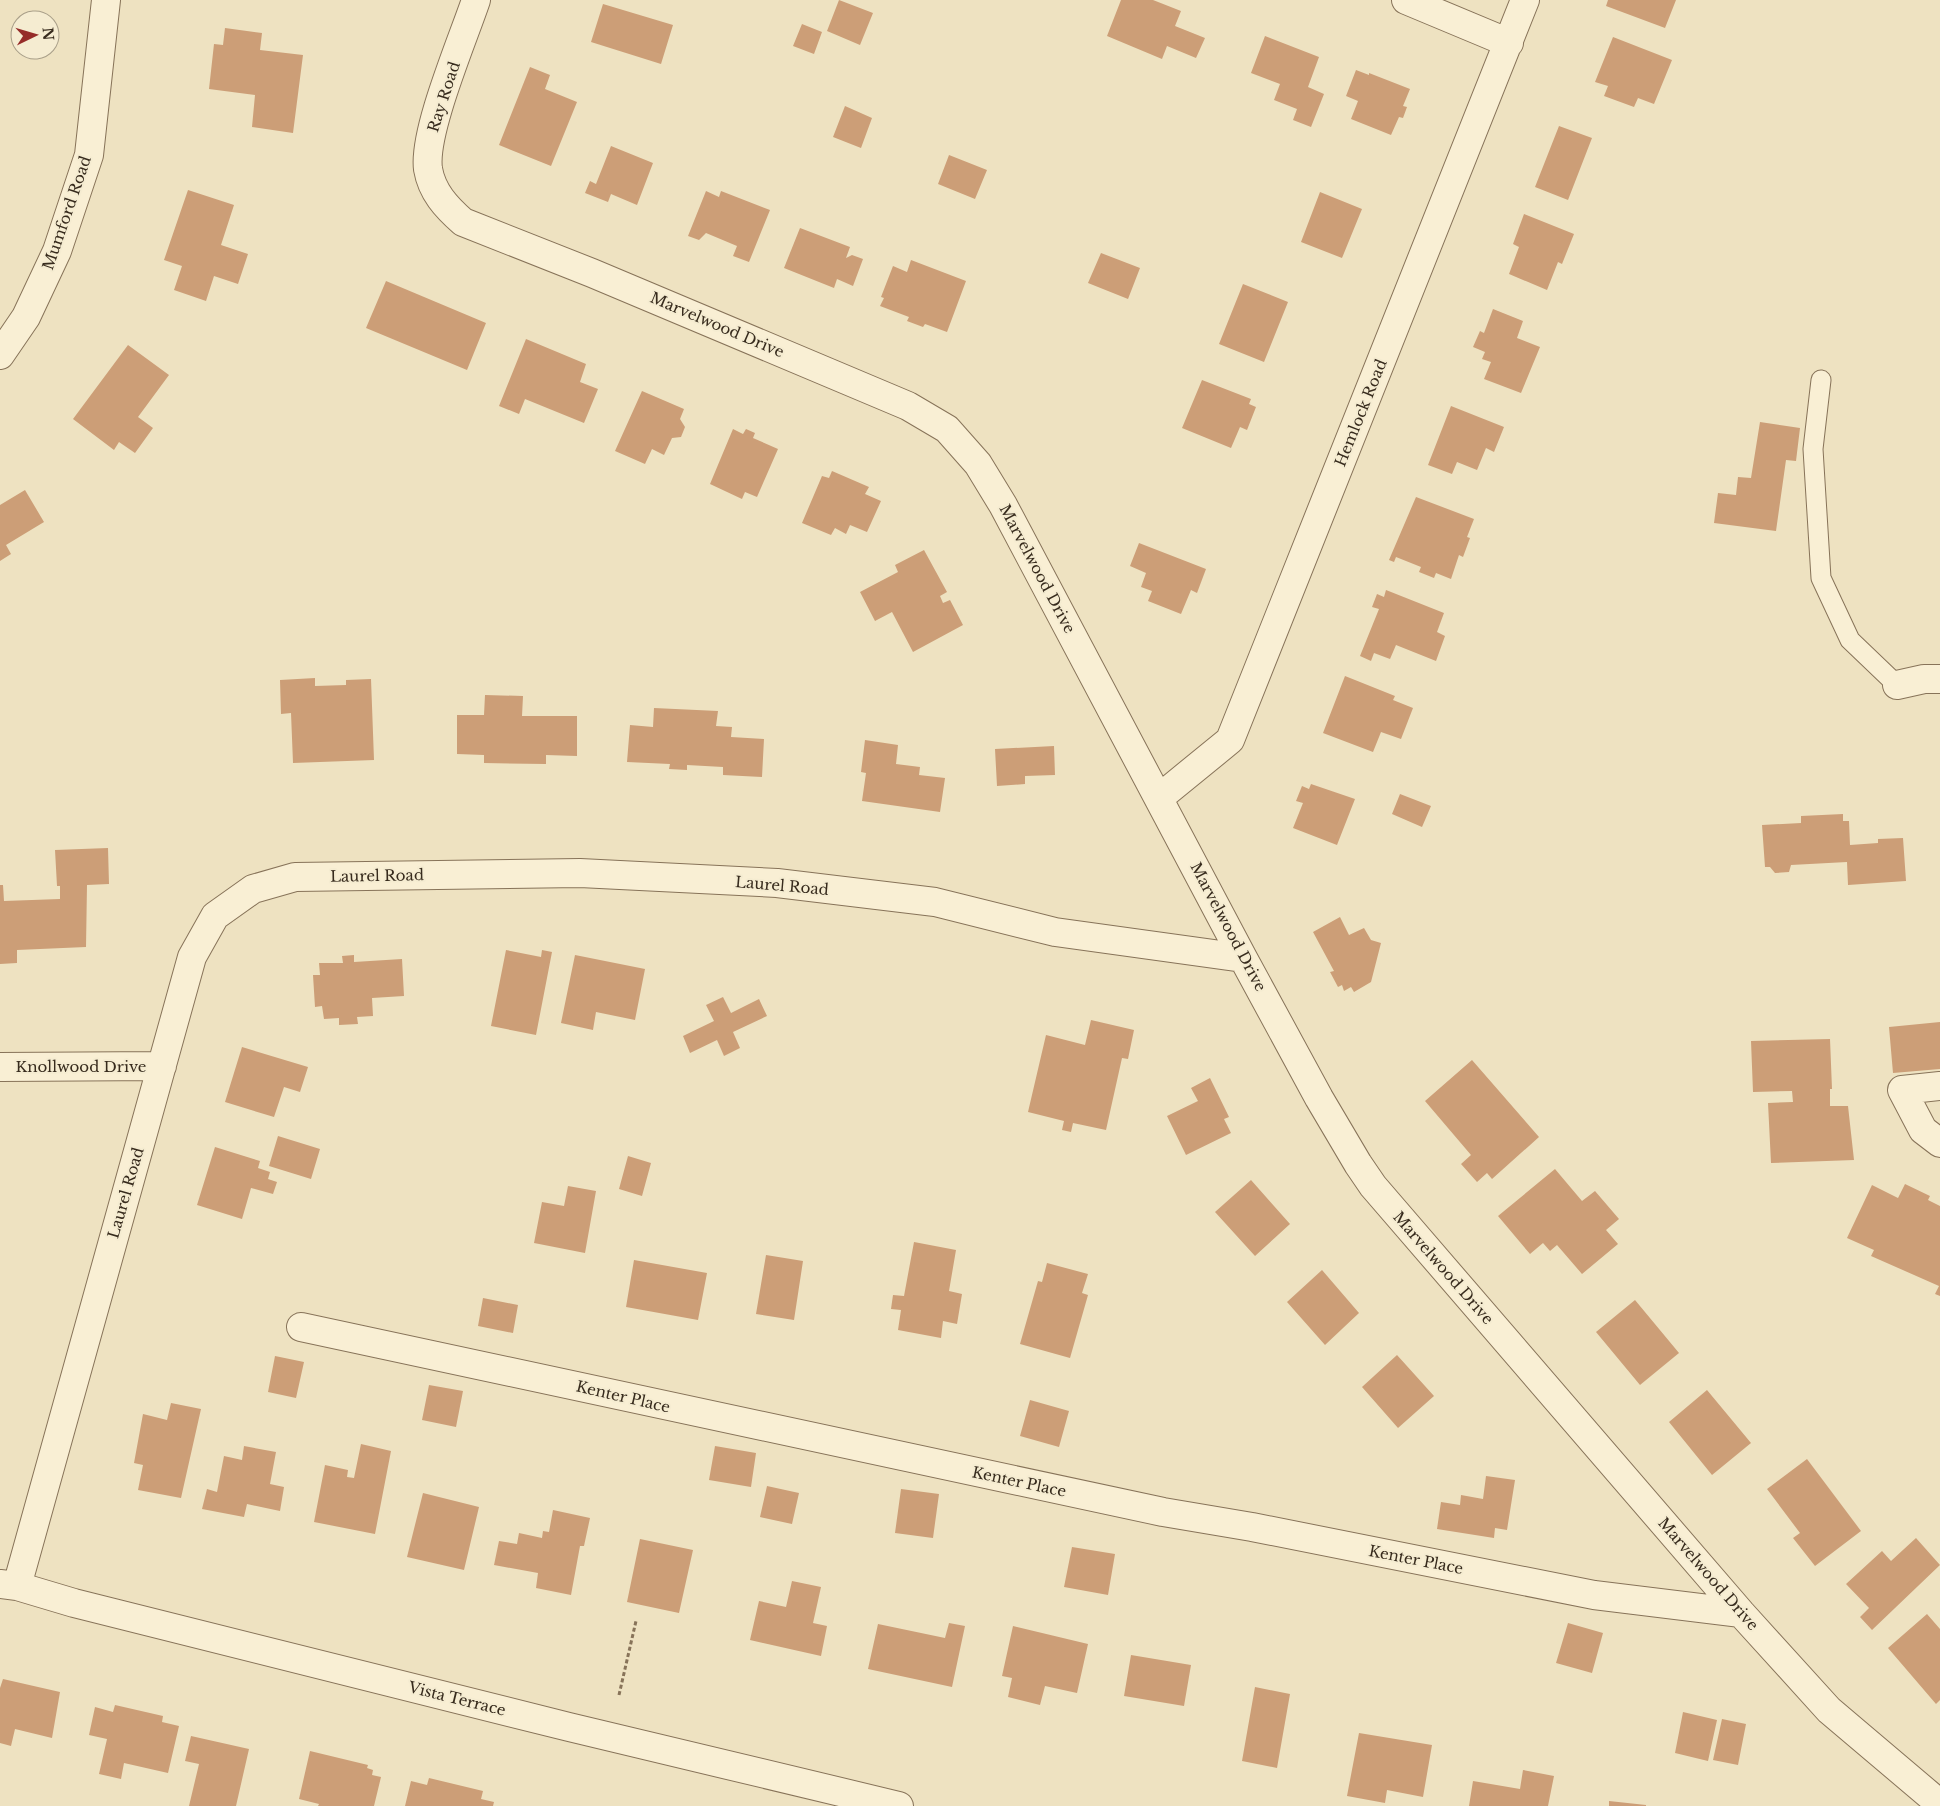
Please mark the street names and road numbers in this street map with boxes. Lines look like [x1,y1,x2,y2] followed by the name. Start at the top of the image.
[423,59,464,135] street label: Ray Road
[38,153,95,272] street label: Mumford Road
[647,288,787,361] street label: Marvelwood Drive
[1330,356,1391,469] street label: Hemlock Road
[995,501,1080,637] street label: Marvelwood Drive
[1186,859,1271,995] street label: Marvelwood Drive
[330,865,424,886] street label: Laurel Road
[734,872,830,899] street label: Laurel Road
[16,1057,146,1076] street label: Knollwood Drive
[103,1145,148,1241] street label: Laurel Road
[1389,1207,1498,1328] street label: Marvelwood Drive
[574,1376,672,1417] street label: Kenter Place
[970,1462,1068,1501] street label: Kenter Place
[1654,1513,1763,1634] street label: Marvelwood Drive
[1367,1541,1465,1578] street label: Kenter Place
[406,1677,508,1720] street label: Vista Terrace

